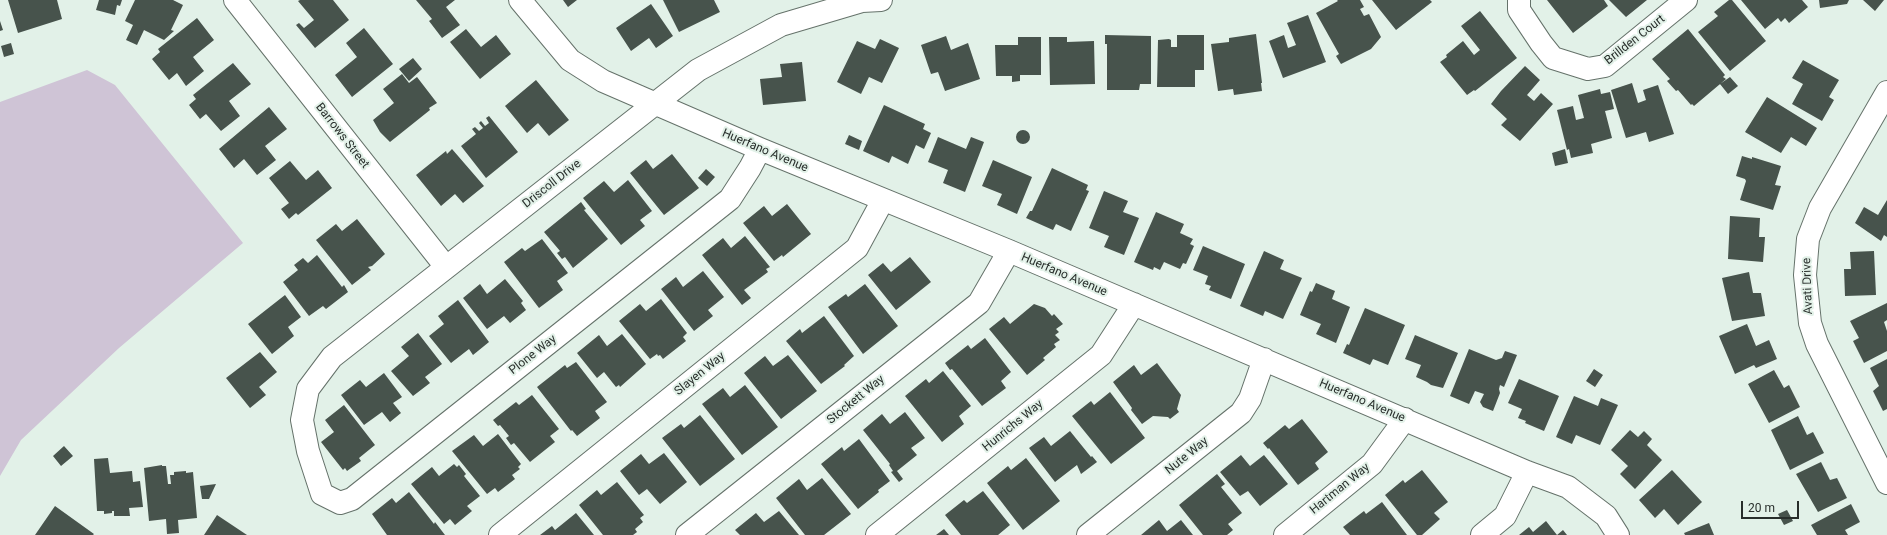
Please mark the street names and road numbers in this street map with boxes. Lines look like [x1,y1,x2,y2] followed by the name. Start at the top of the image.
[1602,12,1668,68] street label: Brillden Court
[312,101,372,171] street label: Barrows Street
[720,126,810,176] street label: Huerfano Avenue
[520,157,584,211] street label: Driscoll Drive
[1019,250,1109,300] street label: Huerfano Avenue
[1800,257,1816,315] street label: Avati Drive
[507,332,559,378] street label: Plone Way
[672,349,728,399] street label: Slayen Way
[824,372,888,428] street label: Stockett Way
[1317,376,1407,426] street label: Huerfano Avenue
[980,397,1046,455] street label: Hunrichs Way
[1163,434,1211,478] street label: Nute Way
[1307,461,1373,517] street label: Hartman Way

